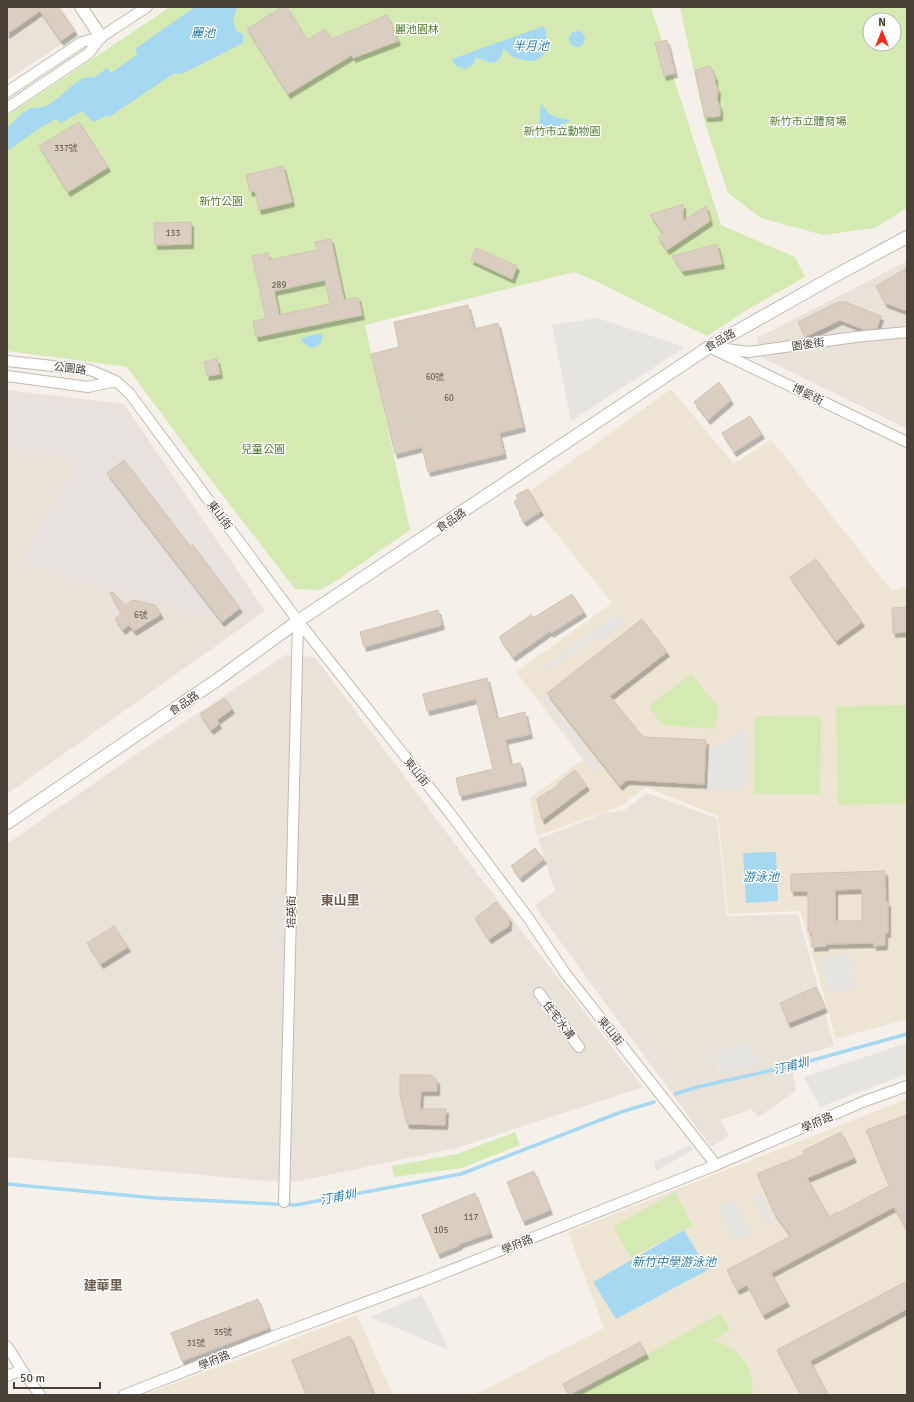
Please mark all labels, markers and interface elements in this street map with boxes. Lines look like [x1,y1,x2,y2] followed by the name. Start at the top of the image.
[862,12,902,52] north arrow
[878,16,886,29] text: N
[395,23,439,36] park label: 麗池園林
[191,26,217,41] water label: 麗池
[513,39,551,54] water label: 半月池
[770,115,847,128] park label: 新竹市立體育場
[524,125,601,138] park label: 新竹市立動物園
[54,143,78,154] house number: 337號
[199,195,243,208] park label: 新竹公園
[166,228,180,239] house number: 133
[272,280,286,291] house number: 289
[703,327,738,354] street label: 食品路
[791,336,825,353] street label: 園後街
[53,360,87,377] street label: 公園路
[426,372,444,383] house number: 60號
[790,381,825,408] street label: 博愛街
[444,393,454,404] house number: 60
[241,443,285,456] park label: 兒童公園
[204,498,235,532] street label: 東山街
[434,506,469,535] street label: 食品路
[134,610,148,621] house number: 6號
[167,689,202,718] street label: 食品路
[401,755,432,789] street label: 東山街
[743,870,781,885] water label: 游泳池
[320,893,360,909] district label: 東山里
[285,895,298,929] street label: 培英街
[540,999,577,1042] street label: 住宅水溝
[595,1014,626,1048] street label: 東山街
[772,1054,812,1078] water label: 汀甫圳
[799,1110,835,1135] street label: 學府路
[319,1186,359,1208] water label: 汀甫圳
[464,1212,478,1223] house number: 117
[434,1225,448,1236] house number: 105
[499,1232,535,1257] street label: 學府路
[632,1255,718,1270] water label: 新竹中學游泳池
[83,1278,123,1294] district label: 建華里
[214,1327,232,1338] house number: 35號
[187,1338,205,1349] house number: 31號
[196,1348,232,1373] street label: 學府路
[14,1364,100,1390] scale bar
[20,1371,45,1386] text: 50 m

